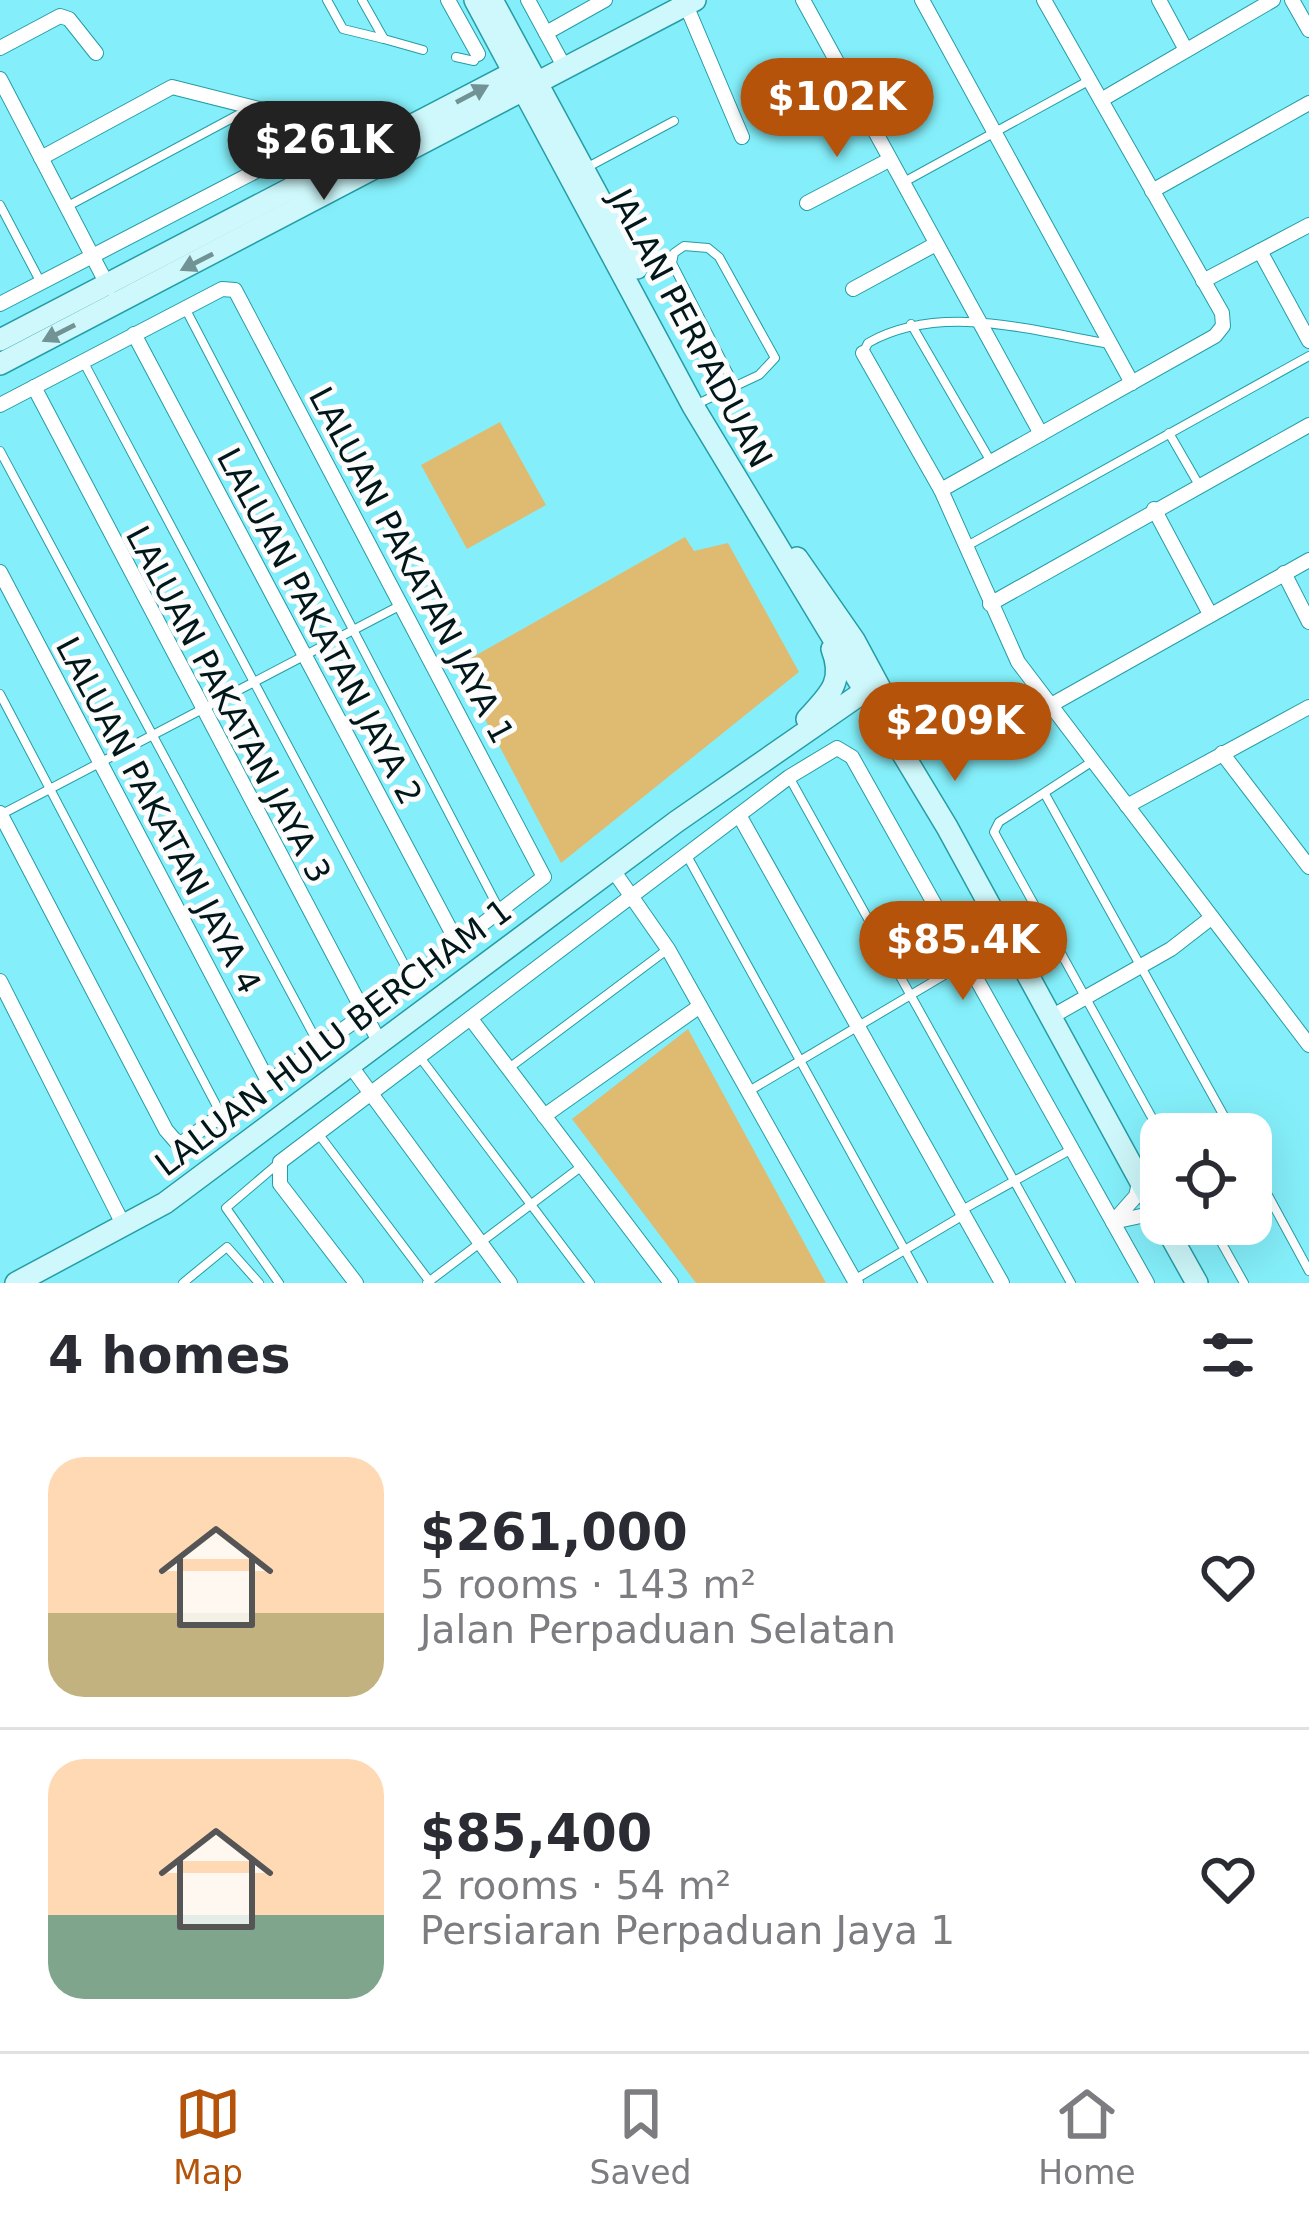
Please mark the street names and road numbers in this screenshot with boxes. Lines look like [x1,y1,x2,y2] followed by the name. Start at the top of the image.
[600,181,780,474] street label: JALAN PERPADUAN
[301,380,522,750] street label: LALUAN PAKATAN JAYA 1
[209,441,430,811] street label: LALUAN PAKATAN JAYA 2
[118,519,339,889] street label: LALUAN PAKATAN JAYA 3
[48,630,269,1000] street label: LALUAN PAKATAN JAYA 4
[148,891,519,1184] street label: LALUAN HULU BERCHAM 1

